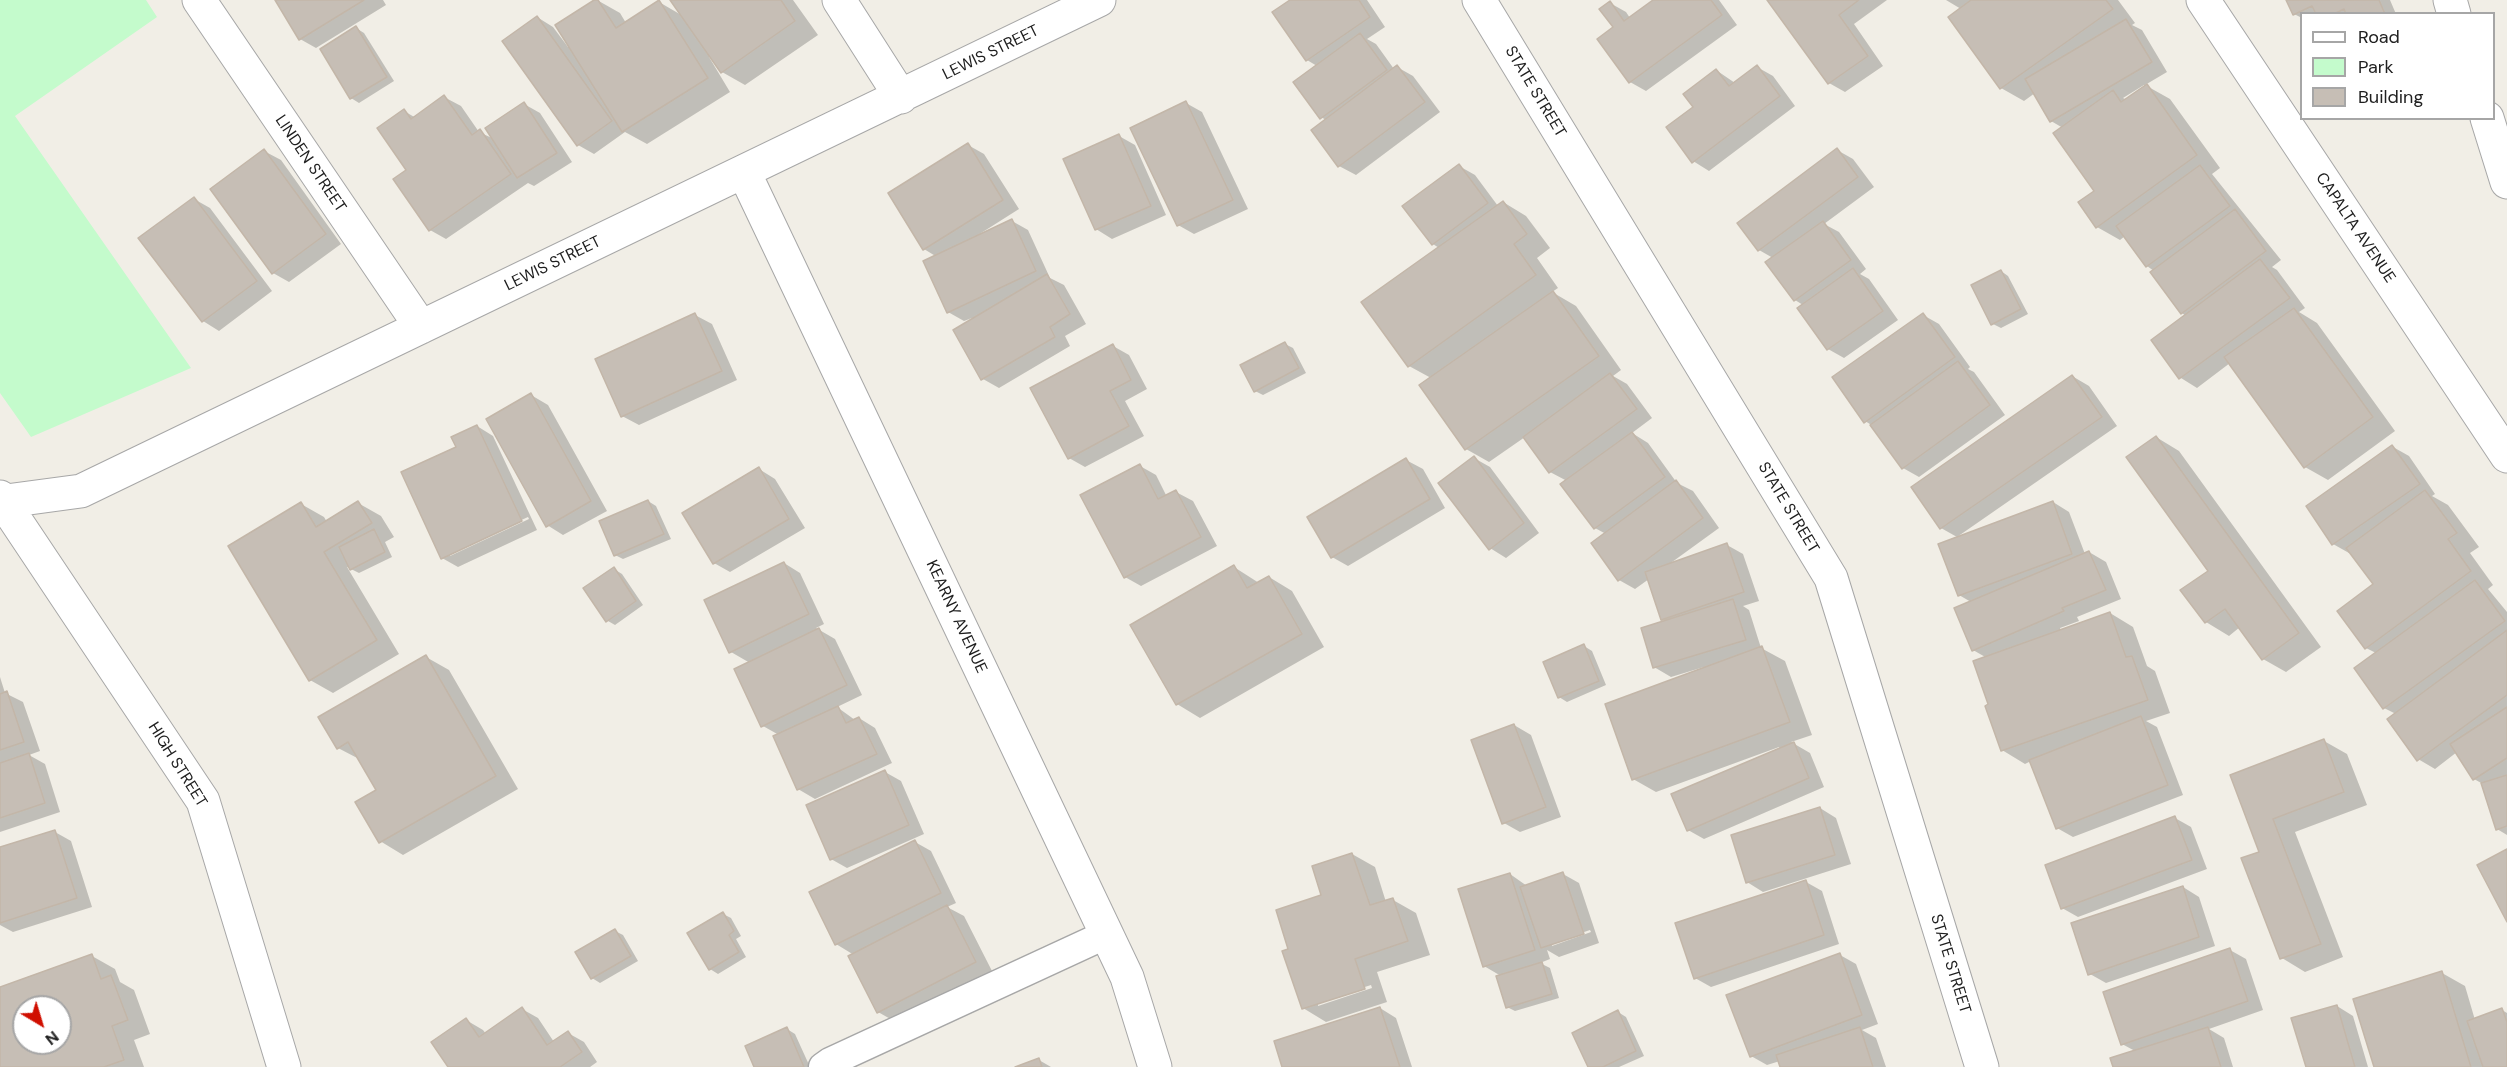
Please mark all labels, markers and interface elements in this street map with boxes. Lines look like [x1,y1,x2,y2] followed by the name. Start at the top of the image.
[2300,12,2495,120] legend
[940,21,1042,85] street label: LEWIS STREET
[2358,25,2400,49] text: Road
[1500,43,1570,141] street label: STATE STREET
[2358,55,2394,79] text: Park
[2358,85,2423,109] text: Building
[270,112,350,216] street label: LINDEN STREET
[2311,169,2399,287] street label: CAPALTA AVENUE
[502,232,604,296] street label: LEWIS STREET
[1753,459,1823,557] street label: STATE STREET
[921,557,991,677] street label: KEARNY AVENUE
[143,719,211,811] street label: HIGH STREET
[1926,912,1974,1016] street label: STATE STREET
[12,995,72,1055] north arrow
[41,1026,63,1050] text: N

